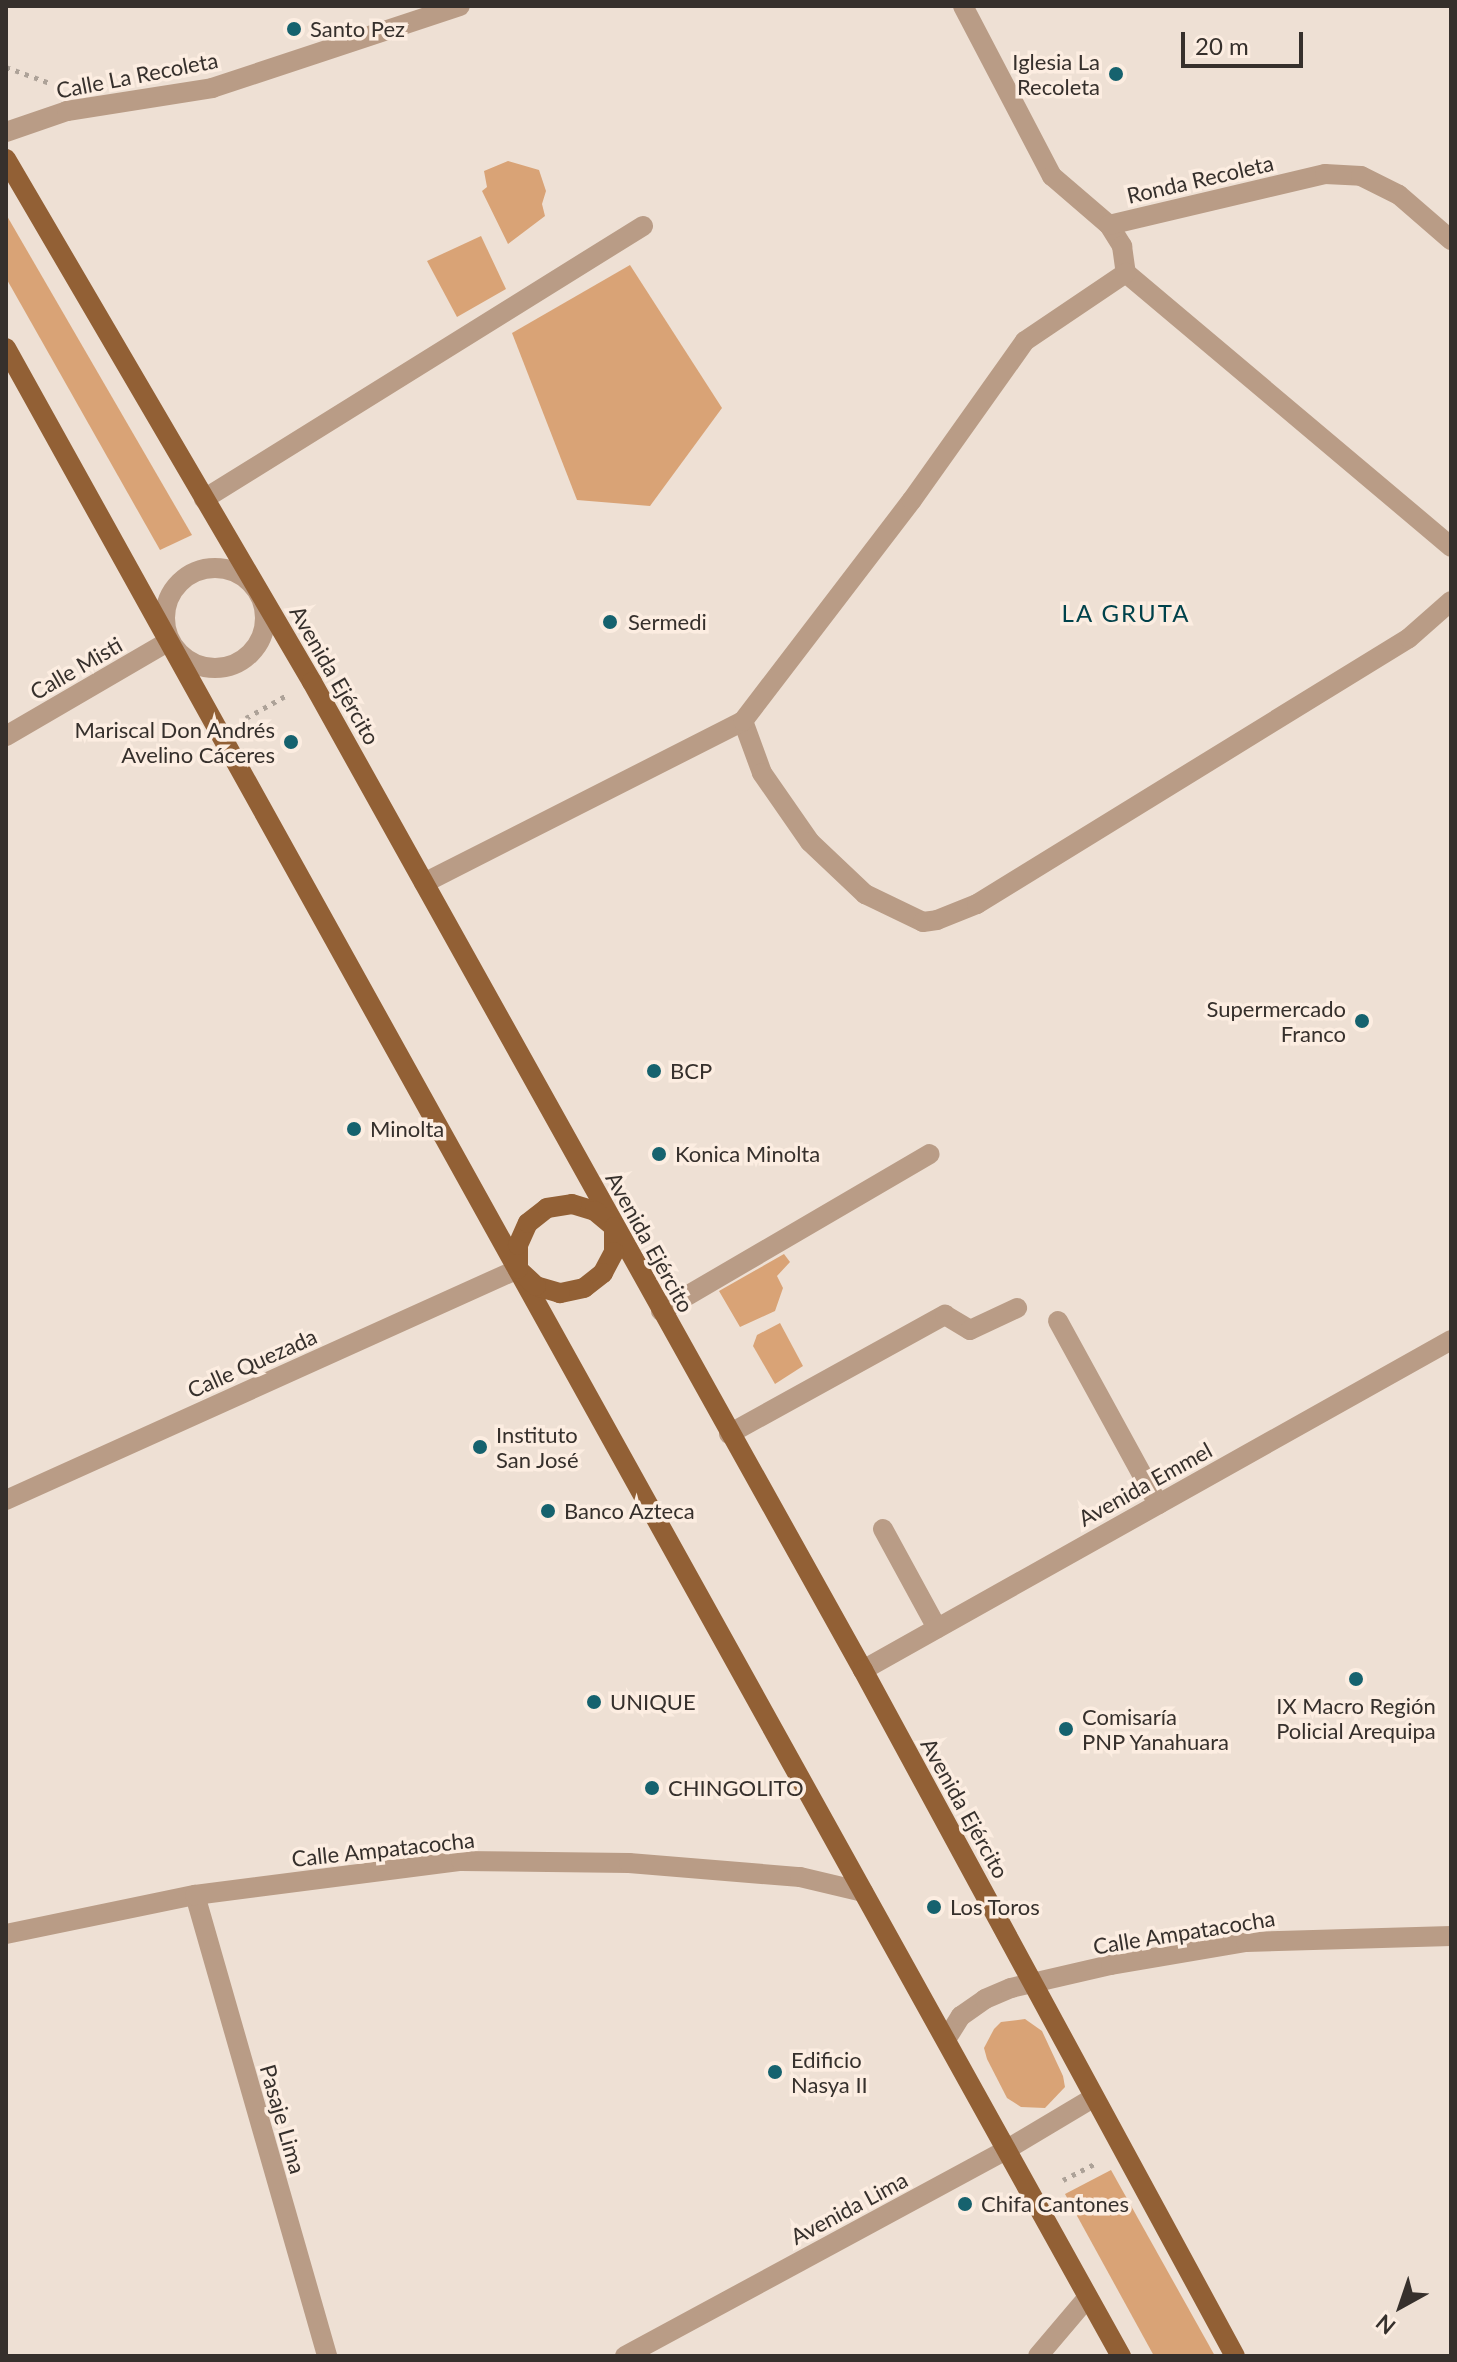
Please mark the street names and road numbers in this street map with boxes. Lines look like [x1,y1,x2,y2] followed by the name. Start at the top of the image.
[54,46,220,104] street label: Calle La Recoleta
[1124,149,1276,209] street label: Ronda Recoleta
[284,601,386,749] street label: Avenida Ejército
[25,631,127,705] street label: Calle Misti
[601,1167,699,1317] street label: Avenida Ejército
[183,1323,321,1403] street label: Calle Quezada
[1074,1436,1216,1532] street label: Avenida Emmel
[916,1733,1014,1883] street label: Avenida Ejército
[290,1826,476,1872] street label: Calle Ampatacocha
[1091,1905,1277,1959] street label: Calle Ampatacocha
[255,2061,311,2177] street label: Pasaje Lima
[786,2166,912,2250] street label: Avenida Lima

